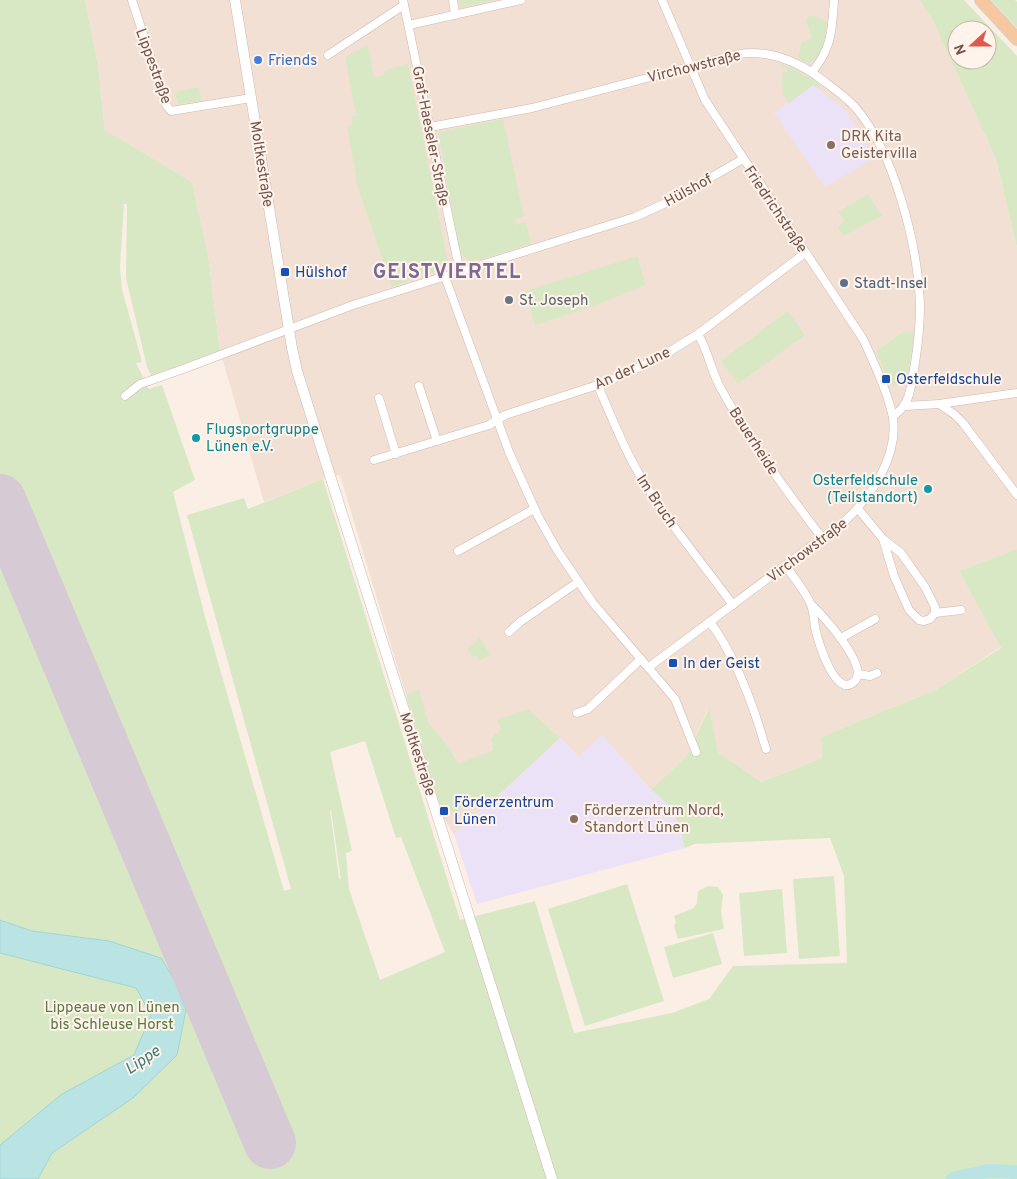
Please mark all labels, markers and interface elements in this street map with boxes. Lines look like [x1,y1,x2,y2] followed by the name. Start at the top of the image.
[947,20,997,70] north arrow
[130,26,175,107] street label: Lippestraße
[952,41,971,57] text: N
[646,47,743,88] street label: Virchowstraße
[268,52,317,71] place label: Friends
[252,54,264,66] marker: Friends
[407,64,452,208] street label: Graf-Haeseler-Straße
[244,120,277,209] street label: Moltkestraße
[841,128,917,164] place label: DRK Kita Geistervilla
[825,139,837,151] marker: DRK Kita Geistervilla
[739,163,811,257] street label: Friedrichstraße
[661,170,716,212] street label: Hülshof
[373,260,521,286] district label: GEISTVIERTEL
[295,264,347,283] place label: Hülshof
[279,266,291,278] marker: Hülshof
[854,275,927,294] place label: Stadt-Insel
[838,277,850,289] marker: Stadt-Insel
[519,292,589,311] place label: St. Joseph
[503,294,515,306] marker: St. Joseph
[592,343,674,395] street label: An der Lune
[896,371,1001,390] place label: Osterfeldschule
[880,373,892,385] marker: Osterfeldschule
[724,404,782,479] street label: Bauerheide
[206,421,319,457] place label: Flugsportgruppe Lünen e.V.
[190,432,202,444] marker: Flugsportgruppe Lünen e.V.
[631,472,680,532] street label: Im Bruch
[813,472,918,508] place label: Osterfeldschule (Teilstandort)
[922,483,934,495] marker: Osterfeldschule (Teilstandort)
[764,515,852,588] street label: Virchowstraße
[683,655,760,674] place label: In der Geist
[667,657,679,669] marker: In der Geist
[394,710,439,799] street label: Moltkestraße
[454,794,554,830] place label: Förderzentrum Lünen
[584,802,724,838] place label: Förderzentrum Nord, Standort Lünen
[438,805,450,817] marker: Förderzentrum Lünen
[568,813,580,825] marker: Förderzentrum Nord, Standort Lünen
[44,999,180,1035] park label: Lippeaue von Lünen bis Schleuse Horst
[122,1041,165,1080] water label: Lippe

